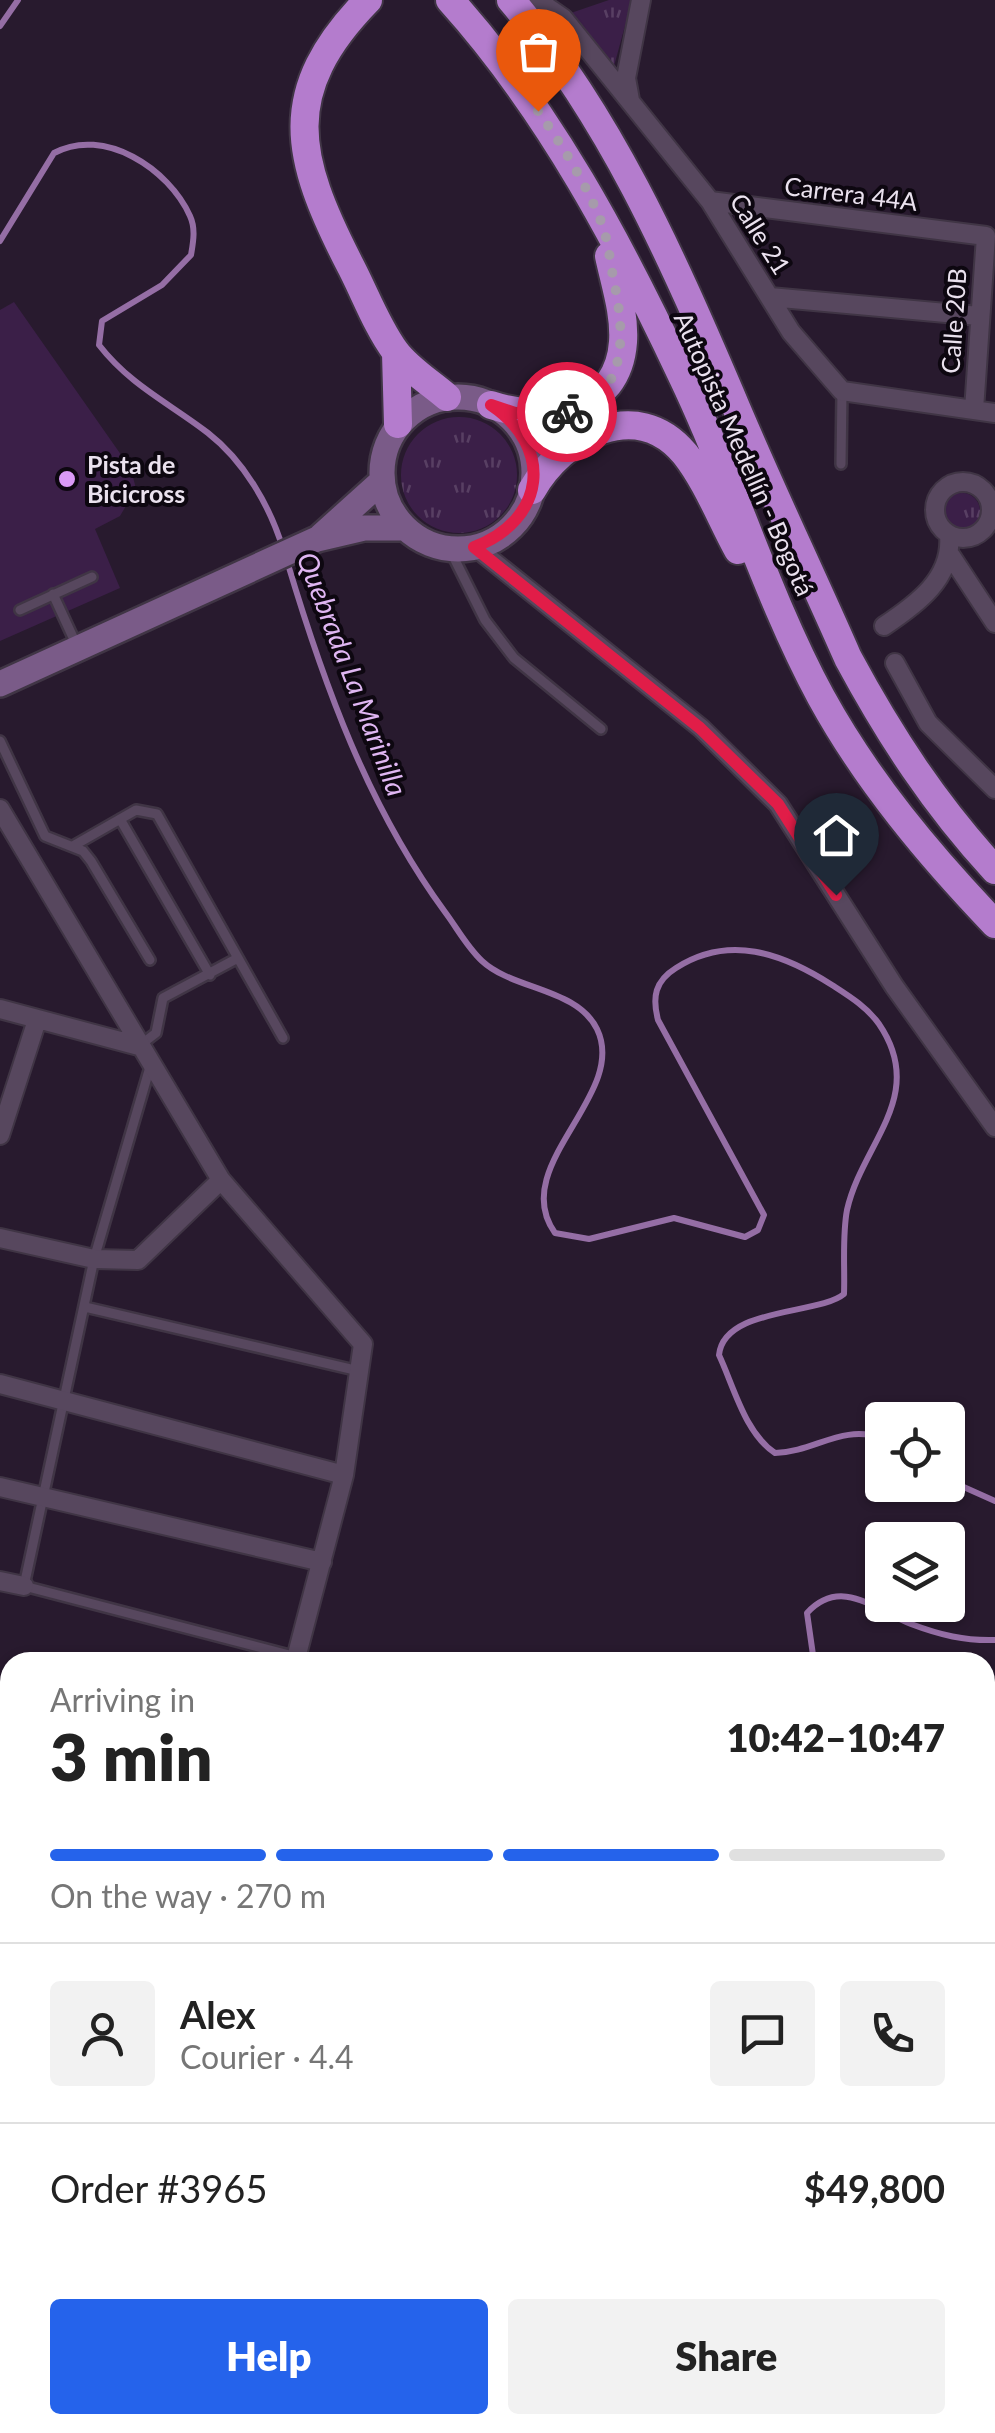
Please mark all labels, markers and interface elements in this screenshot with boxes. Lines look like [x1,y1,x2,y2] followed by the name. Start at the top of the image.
[496,9,581,112] pin
[511,24,566,79] icon: bag
[783,170,919,216] street label: Carrera 44A
[724,188,797,279] street label: Calle 21
[934,267,972,375] street label: Calle 20B
[669,307,821,600] street label: Autopista Medellín - Bogotá
[517,362,617,462] courier
[540,385,595,440] icon: bike
[87,449,185,508] place label: Pista de Bicicross
[56,468,78,490] marker: Pista de Bicicross
[291,547,415,800] water label: Quebrada La Marinilla
[794,793,879,896] pin
[809,808,864,863] icon: home
[865,1402,965,1622] map controls
[865,1402,965,1502] button: locate
[865,1522,965,1622] button: layers
[50,1680,195,1719] text: Arriving in
[726,1714,945,1760] text: 10:42–10:47
[50,1717,212,1795] text: 3 min
[50,1876,326,1915] text: On the way · 270 m
[50,1981,155,2086] button: person
[710,1981,815,2086] button: chat
[840,1981,945,2086] button: phone
[180,1991,256,2037] text: Alex
[180,2037,354,2076] text: Courier · 4.4
[50,2165,267,2211] text: Order #3965
[804,2165,945,2211] text: $49,800
[50,2299,488,2414] button: Help
[508,2299,945,2414] button: Share

